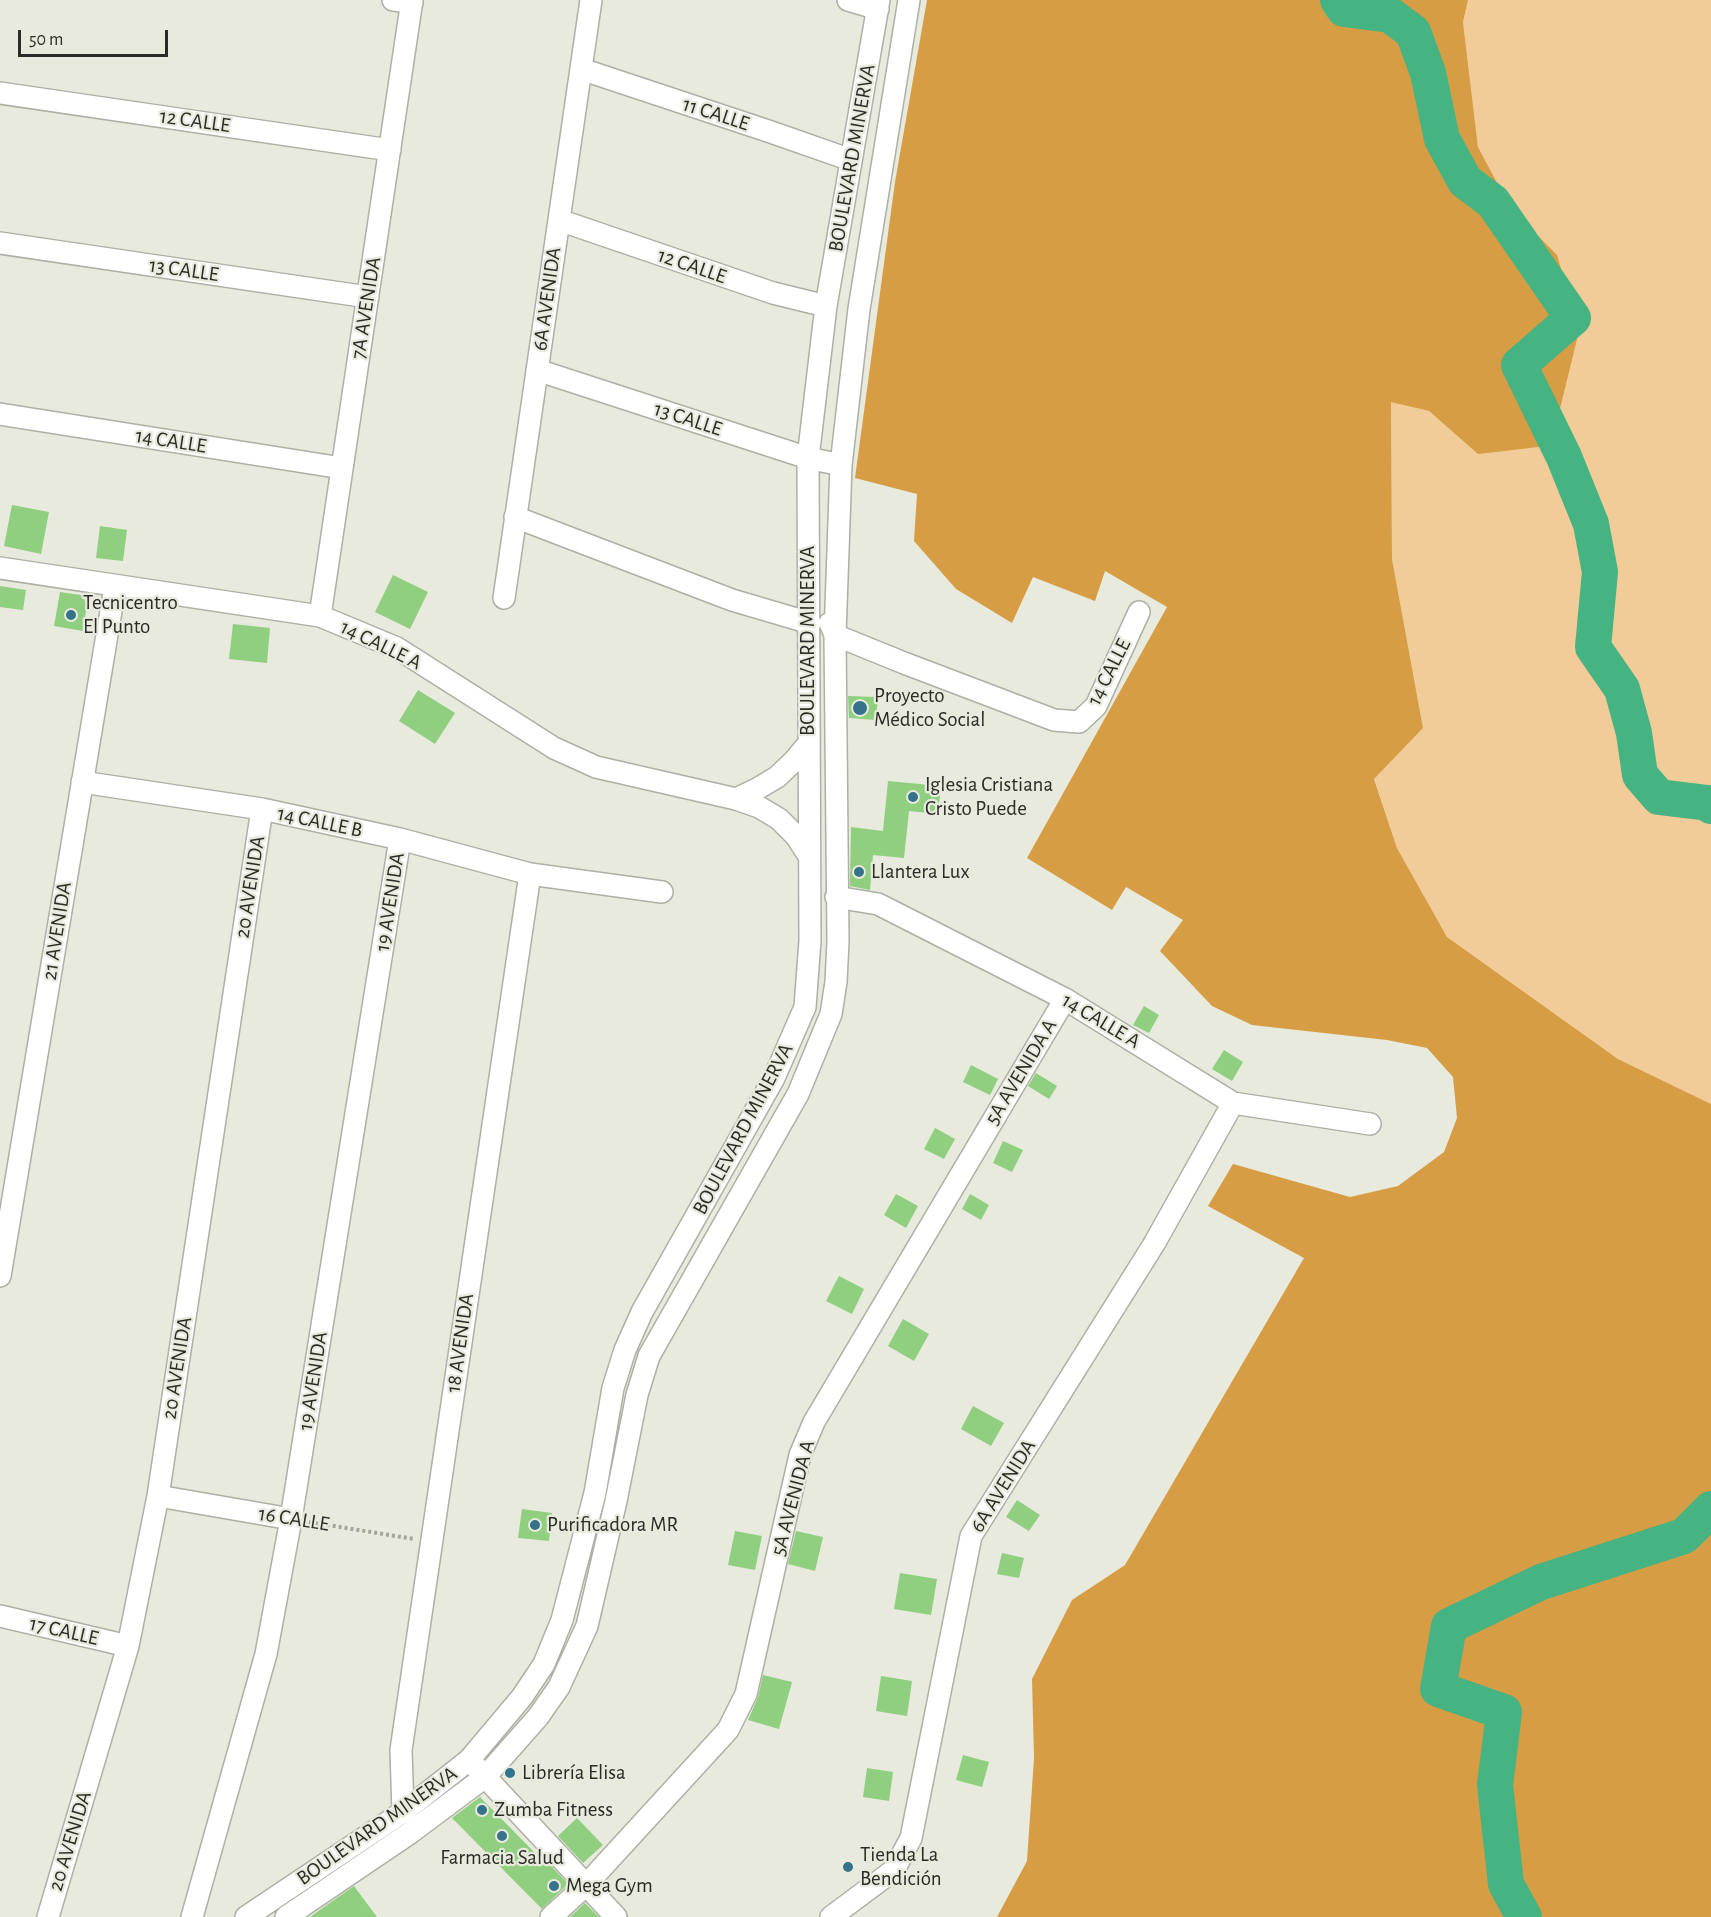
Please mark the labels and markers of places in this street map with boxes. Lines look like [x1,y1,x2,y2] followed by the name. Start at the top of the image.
[83,590,178,640] place label: Tecnicentro El Punto
[64,608,78,622] marker: Tecnicentro El Punto
[874,683,986,733] place label: Proyecto Médico Social
[851,699,869,717] marker: Proyecto Médico Social
[925,772,1053,822] place label: Iglesia Cristiana Cristo Puede
[906,790,920,804] marker: Iglesia Cristiana Cristo Puede
[871,859,970,885] place label: Llantera Lux
[852,865,866,879] marker: Llantera Lux
[547,1512,678,1538] place label: Purificadora MR
[528,1518,542,1532] marker: Purificadora MR
[522,1760,626,1786] place label: Librería Elisa
[503,1766,517,1780] marker: Librería Elisa
[494,1797,613,1823] place label: Zumba Fitness
[475,1803,489,1817] marker: Zumba Fitness
[495,1829,509,1843] marker: Farmacia Salud
[860,1842,942,1892] place label: Tienda La Bendición
[440,1845,564,1871] place label: Farmacia Salud
[841,1860,855,1874] marker: Tienda La Bendición
[566,1873,653,1899] place label: Mega Gym
[547,1879,561,1893] marker: Mega Gym

